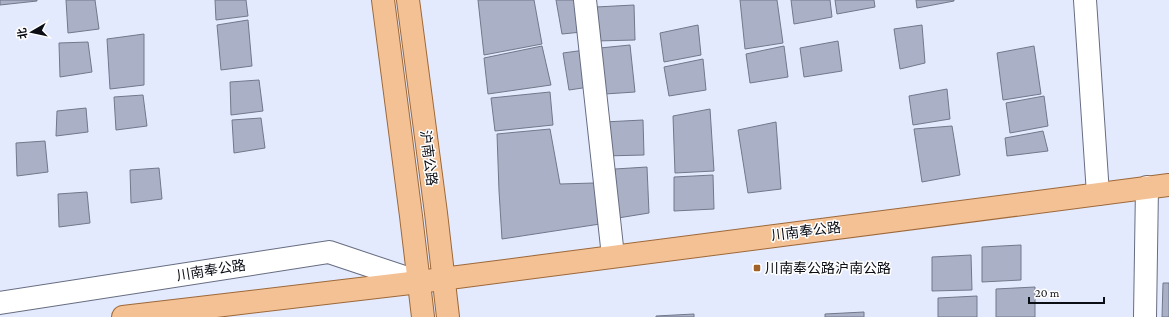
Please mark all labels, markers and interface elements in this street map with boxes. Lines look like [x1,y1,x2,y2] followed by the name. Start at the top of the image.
[12,12,52,52] north arrow
[15,27,29,40] text: 北
[418,129,440,187] street label: 沪南公路
[770,219,842,243] street label: 川南奉公路
[175,257,247,283] street label: 川南奉公路
[765,260,891,276] place label: 川南奉公路沪南公路
[752,263,762,273] marker: 川南奉公路沪南公路
[1029,279,1104,305] scale bar
[1035,286,1060,300] text: 20 m

